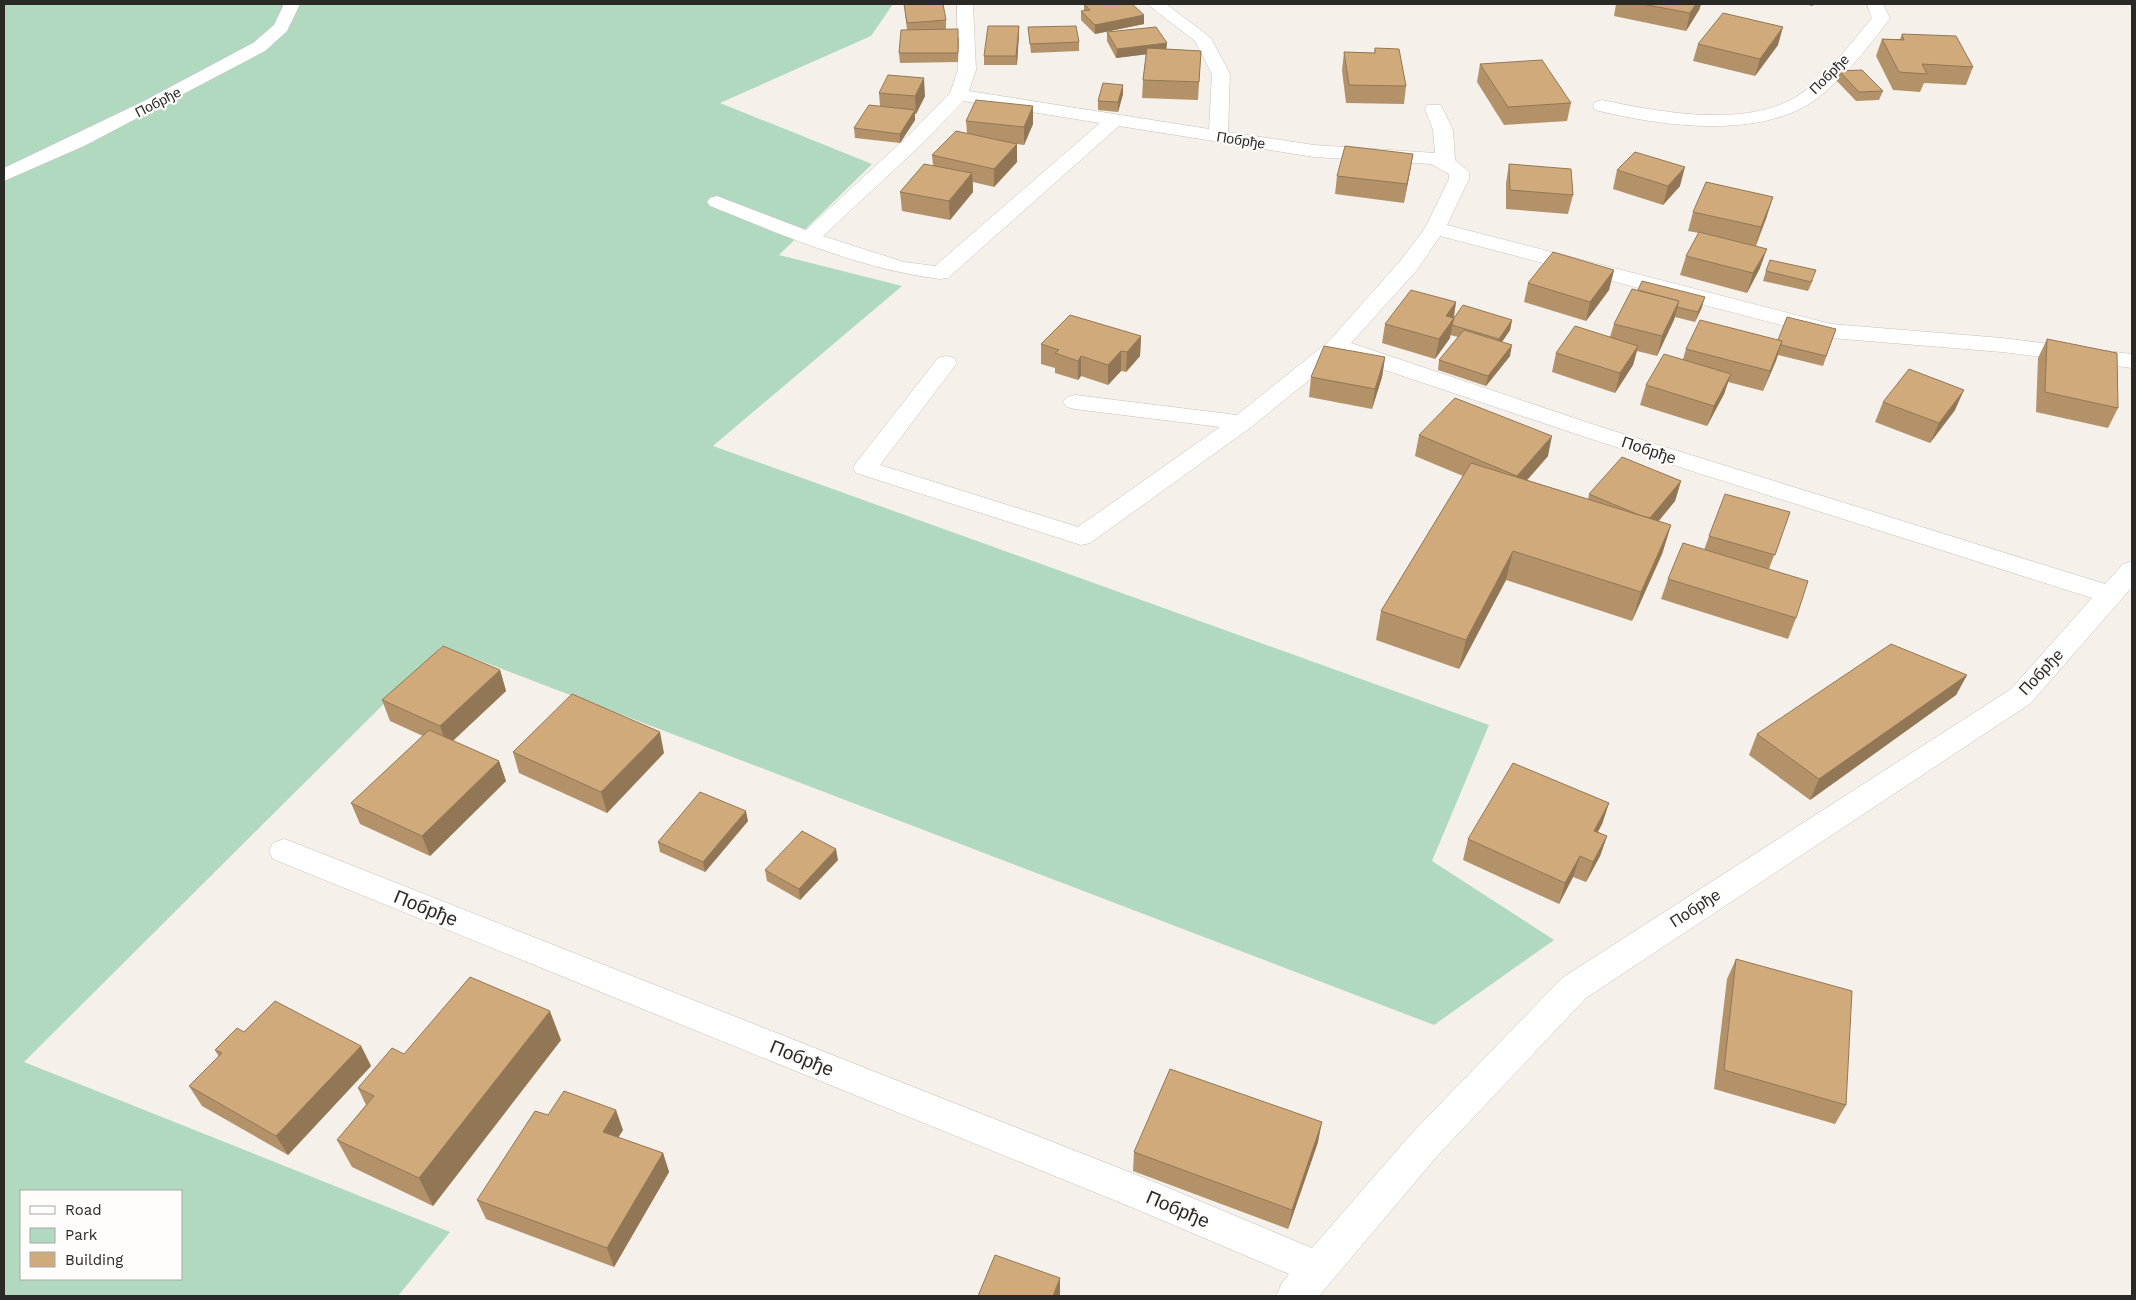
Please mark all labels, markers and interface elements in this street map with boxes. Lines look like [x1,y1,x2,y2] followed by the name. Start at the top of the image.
[1806,51,1852,97] street label: Побрђе
[132,84,184,120] street label: Побрђе
[1215,128,1267,152] street label: Побрђе
[1619,432,1679,468] street label: Побрђе
[2015,645,2067,699] street label: Побрђе
[391,885,461,931] street label: Побрђе
[1666,885,1724,931] street label: Побрђе
[767,1035,837,1081] street label: Побрђе
[1143,1185,1213,1233] street label: Побрђе
[20,1190,182,1280] legend
[65,1201,102,1219] text: Road
[65,1226,98,1244] text: Park
[65,1251,123,1269] text: Building

